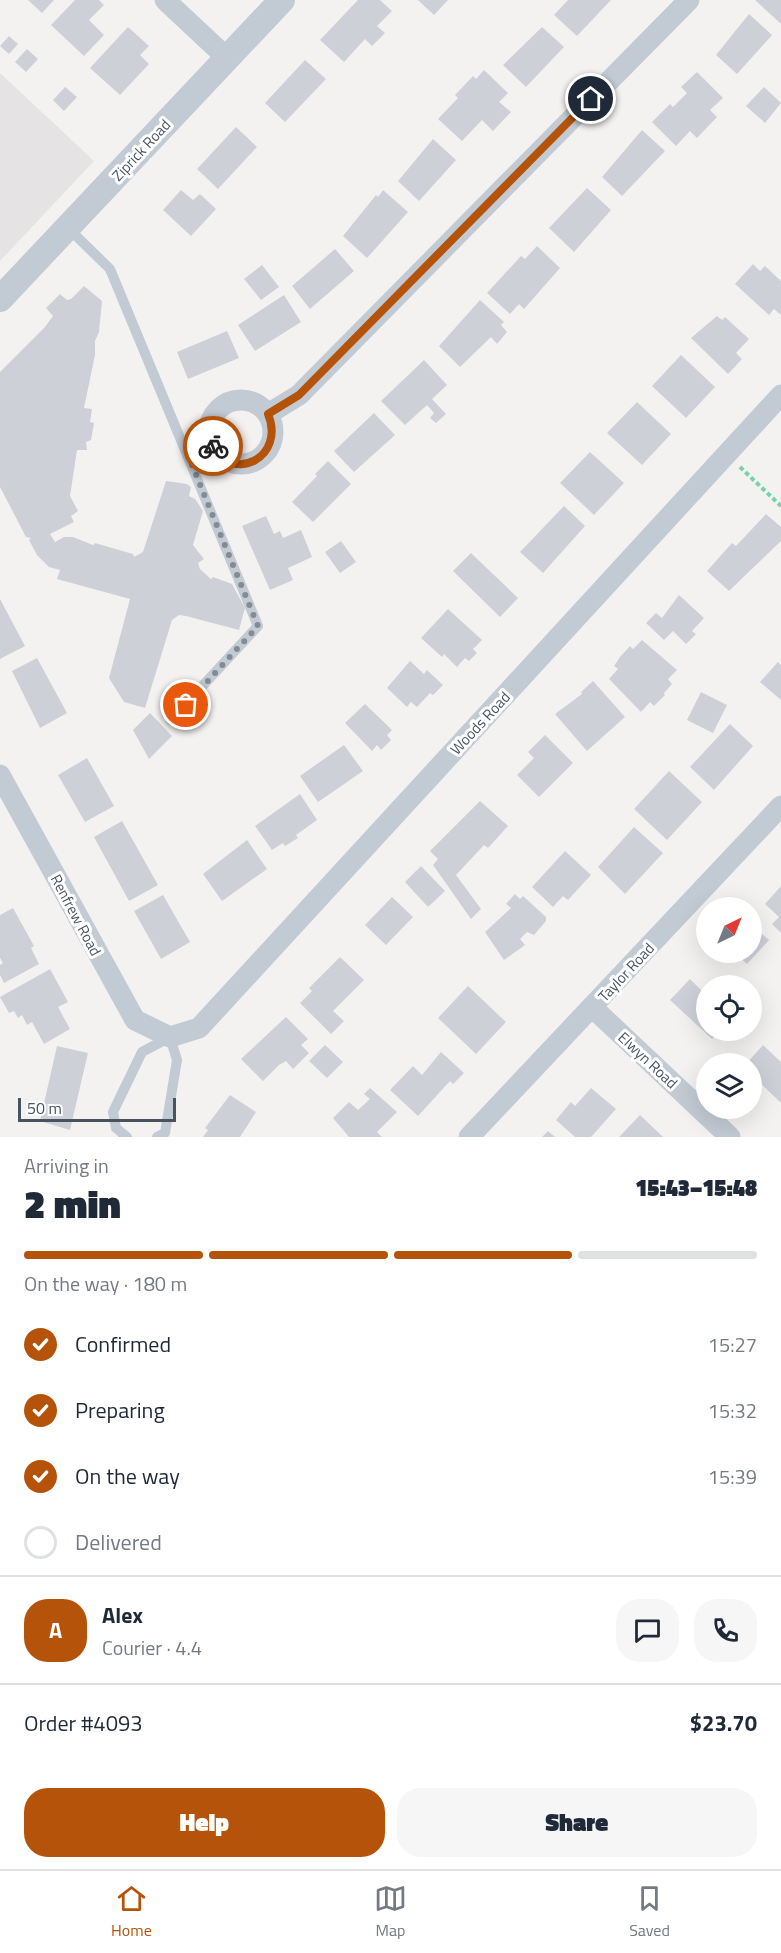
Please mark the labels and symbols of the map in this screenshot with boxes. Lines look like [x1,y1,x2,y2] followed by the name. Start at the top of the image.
[565,73,616,124] pin
[106,114,176,186] street label: Ziprick Road
[183,416,243,476] courier
[160,679,211,730] pin
[444,686,516,760] street label: Woods Road
[45,870,107,960] street label: Renfrew Road
[696,897,762,963] north arrow
[592,937,660,1007] street label: Taylor Road
[613,1026,683,1094] street label: Elwyn Road
[18,1095,176,1122] scale bar

